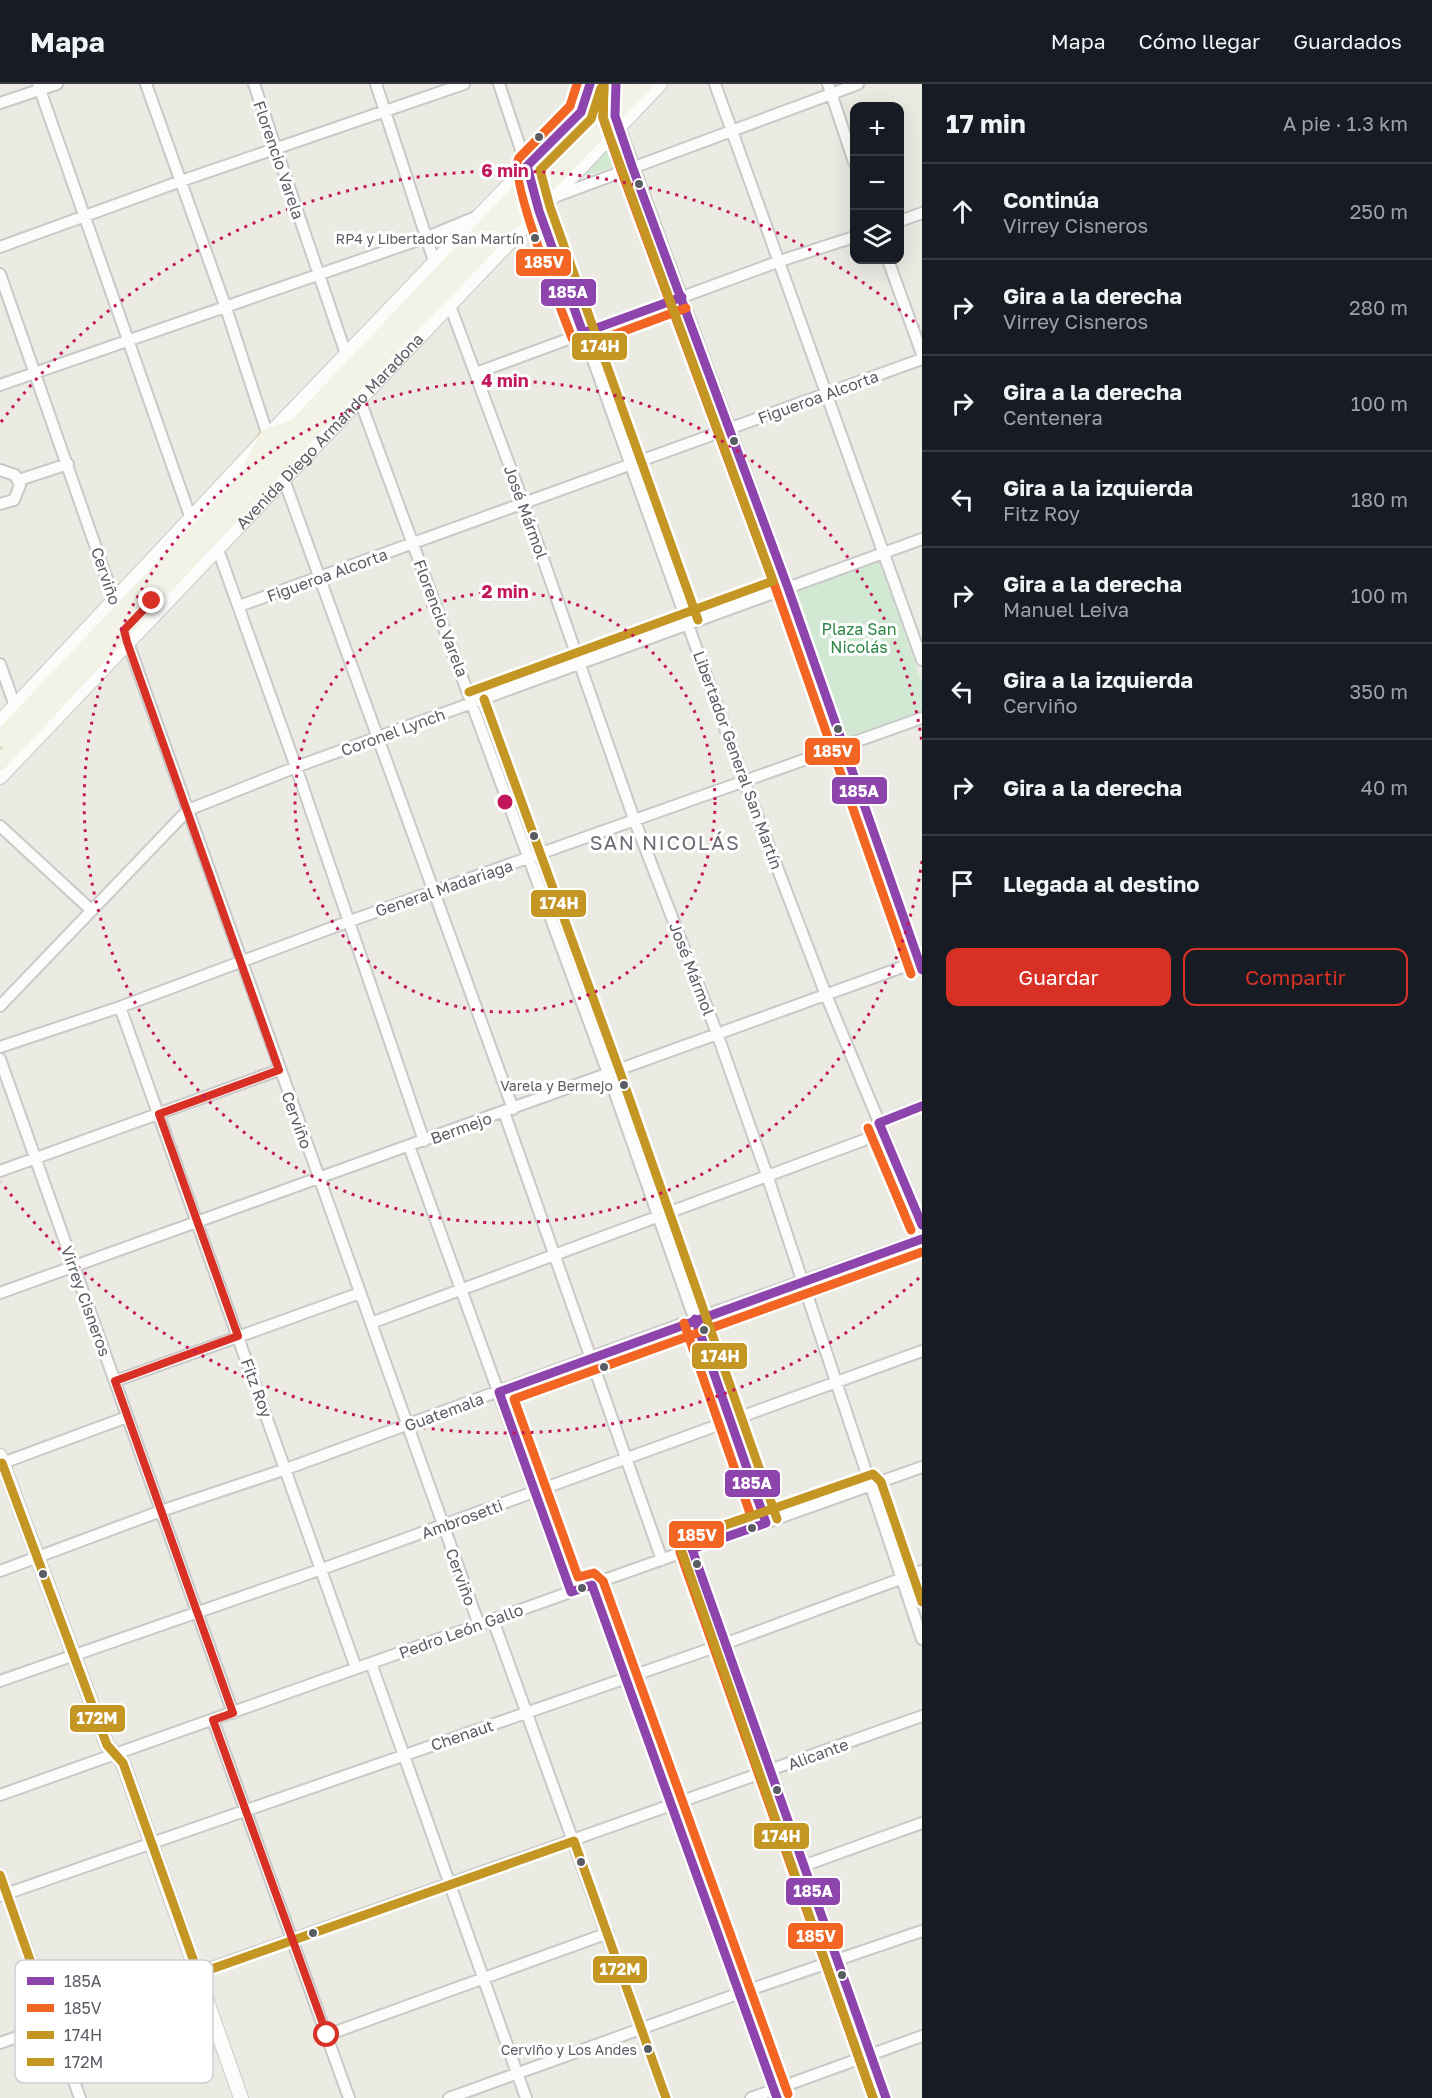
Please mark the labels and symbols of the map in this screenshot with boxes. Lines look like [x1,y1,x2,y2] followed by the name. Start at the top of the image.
[249,98,309,222] street label: Florencio Varela
[533,131,545,143] unlabelled marker
[481,159,529,181] text: 6 min
[633,178,645,190] unlabelled marker
[336,230,524,247] place label: RP4 y Libertador San Martín
[529,232,541,244] marker: RP4 y Libertador San Martín
[515,248,572,277] line badge: 185V
[524,252,564,272] text: 185V
[540,278,597,307] line badge: 185A
[548,282,588,302] text: 185A
[232,329,428,533] street label: Avenida Diego Armando Maradona
[571,332,628,361] line badge: 174H
[580,336,620,356] text: 174H
[755,366,881,428] street label: Figueroa Alcorta
[481,369,529,391] text: 4 min
[728,435,740,447] unlabelled marker
[500,462,552,562] street label: José Mármol
[264,544,390,606] street label: Figueroa Alcorta
[87,545,125,607] street label: Cerviño
[409,556,473,680] street label: Florencio Varela
[481,580,529,602] text: 2 min
[138,587,164,613] route end
[822,619,896,657] park label: Plaza San Nicolás
[689,648,787,872] street label: Libertador General San Martín
[338,704,448,760] street label: Coronel Lynch
[832,723,844,735] unlabelled marker
[804,737,861,766] line badge: 185V
[813,741,853,761] text: 185V
[831,776,888,805] line badge: 185A
[839,781,879,801] text: 185A
[495,792,515,812] centre of rings
[528,830,540,842] unlabelled marker
[590,830,740,854] district label: SAN NICOLÁS
[373,855,515,921] street label: General Madariaga
[530,889,587,918] line badge: 174H
[539,893,579,913] text: 174H
[665,920,719,1018] street label: José Mármol
[500,1077,613,1094] place label: Varela y Bermejo
[618,1079,630,1091] marker: Varela y Bermejo
[277,1089,317,1151] street label: Cerviño
[428,1108,494,1148] street label: Bermejo
[57,1243,115,1359] street label: Virrey Cisneros
[698,1324,710,1336] unlabelled marker
[691,1342,748,1370] line badge: 174H
[700,1346,740,1366] text: 174H
[237,1356,277,1420] street label: Fitz Roy
[598,1361,610,1373] unlabelled marker
[402,1388,486,1436] street label: Guatemala
[724,1469,781,1498] line badge: 185A
[732,1473,772,1493] text: 185A
[419,1495,505,1543] street label: Ambrosetti
[668,1520,725,1549] line badge: 185V
[746,1522,758,1534] unlabelled marker
[677,1525,717,1545] text: 185V
[441,1546,481,1608] street label: Cerviño
[691,1558,703,1570] unlabelled marker
[37,1568,49,1580] unlabelled marker
[576,1582,588,1594] unlabelled marker
[396,1599,526,1663] street label: Pedro León Gallo
[69,1704,126,1733] line badge: 172M
[77,1708,117,1728] text: 172M
[428,1715,496,1755] street label: Chenaut
[785,1734,851,1774] street label: Alicante
[771,1784,783,1796] unlabelled marker
[753,1822,810,1850] line badge: 174H
[761,1826,801,1846] text: 174H
[575,1856,587,1868] unlabelled marker
[785,1877,841,1906] line badge: 185A
[793,1881,833,1901] text: 185A
[787,1922,844,1950] line badge: 185V
[796,1926,836,1946] text: 185V
[307,1927,319,1939] unlabelled marker
[592,1955,648,1984] line badge: 172M
[600,1959,640,1979] text: 172M
[15,1960,213,2083] legend
[836,1969,848,1981] unlabelled marker
[64,1971,102,1991] text: 185A
[64,1998,102,2018] text: 185V
[313,2021,339,2047] route start
[64,2025,102,2045] text: 174H
[501,2041,637,2058] place label: Cerviño y Los Andes
[642,2043,654,2055] marker: Cerviño y Los Andes
[64,2052,103,2072] text: 172M

